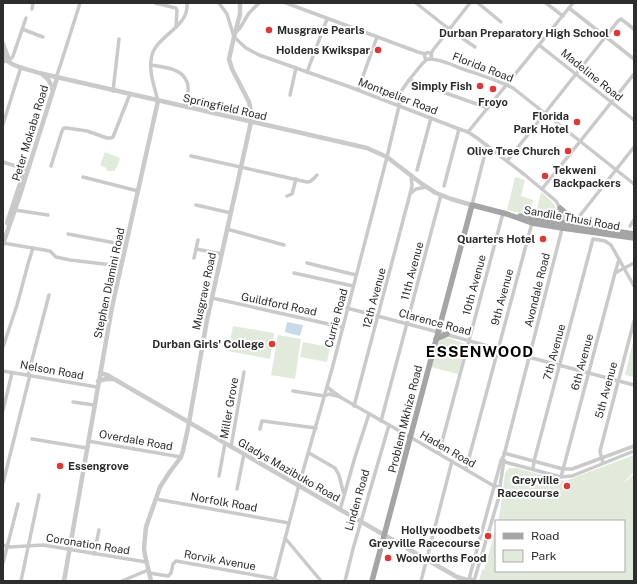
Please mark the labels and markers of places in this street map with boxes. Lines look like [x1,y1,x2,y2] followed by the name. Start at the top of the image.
[277,24,365,36] place label: Musgrave Pearls
[264,25,274,35] marker: Musgrave Pearls
[439,27,609,39] place label: Durban Preparatory High School
[612,28,622,38] marker: Durban Preparatory High School
[276,44,370,56] place label: Holdens Kwikspar
[373,45,383,55] marker: Holdens Kwikspar
[411,80,472,92] place label: Simply Fish
[475,81,485,91] marker: Simply Fish
[488,84,498,94] marker: Froyo
[478,96,508,108] place label: Froyo
[514,110,569,135] place label: Florida Park Hotel
[572,117,582,127] marker: Florida Park Hotel
[467,145,560,157] place label: Olive Tree Church
[563,146,573,156] marker: Olive Tree Church
[553,164,621,189] place label: Tekweni Backpackers
[540,171,550,181] marker: Tekweni Backpackers
[457,233,535,245] place label: Quarters Hotel
[538,234,548,244] marker: Quarters Hotel
[152,338,264,350] place label: Durban Girls' College
[267,339,277,349] marker: Durban Girls' College
[68,460,129,472] place label: Essengrove
[55,461,65,471] marker: Essengrove
[497,474,559,499] place label: Greyville Racecourse
[562,481,572,491] marker: Greyville Racecourse
[369,524,480,549] place label: Hollywoodbets Greyville Racecourse
[483,531,493,541] marker: Hollywoodbets Greyville Racecourse
[396,552,487,564] place label: Woolworths Food
[383,553,393,563] marker: Woolworths Food

